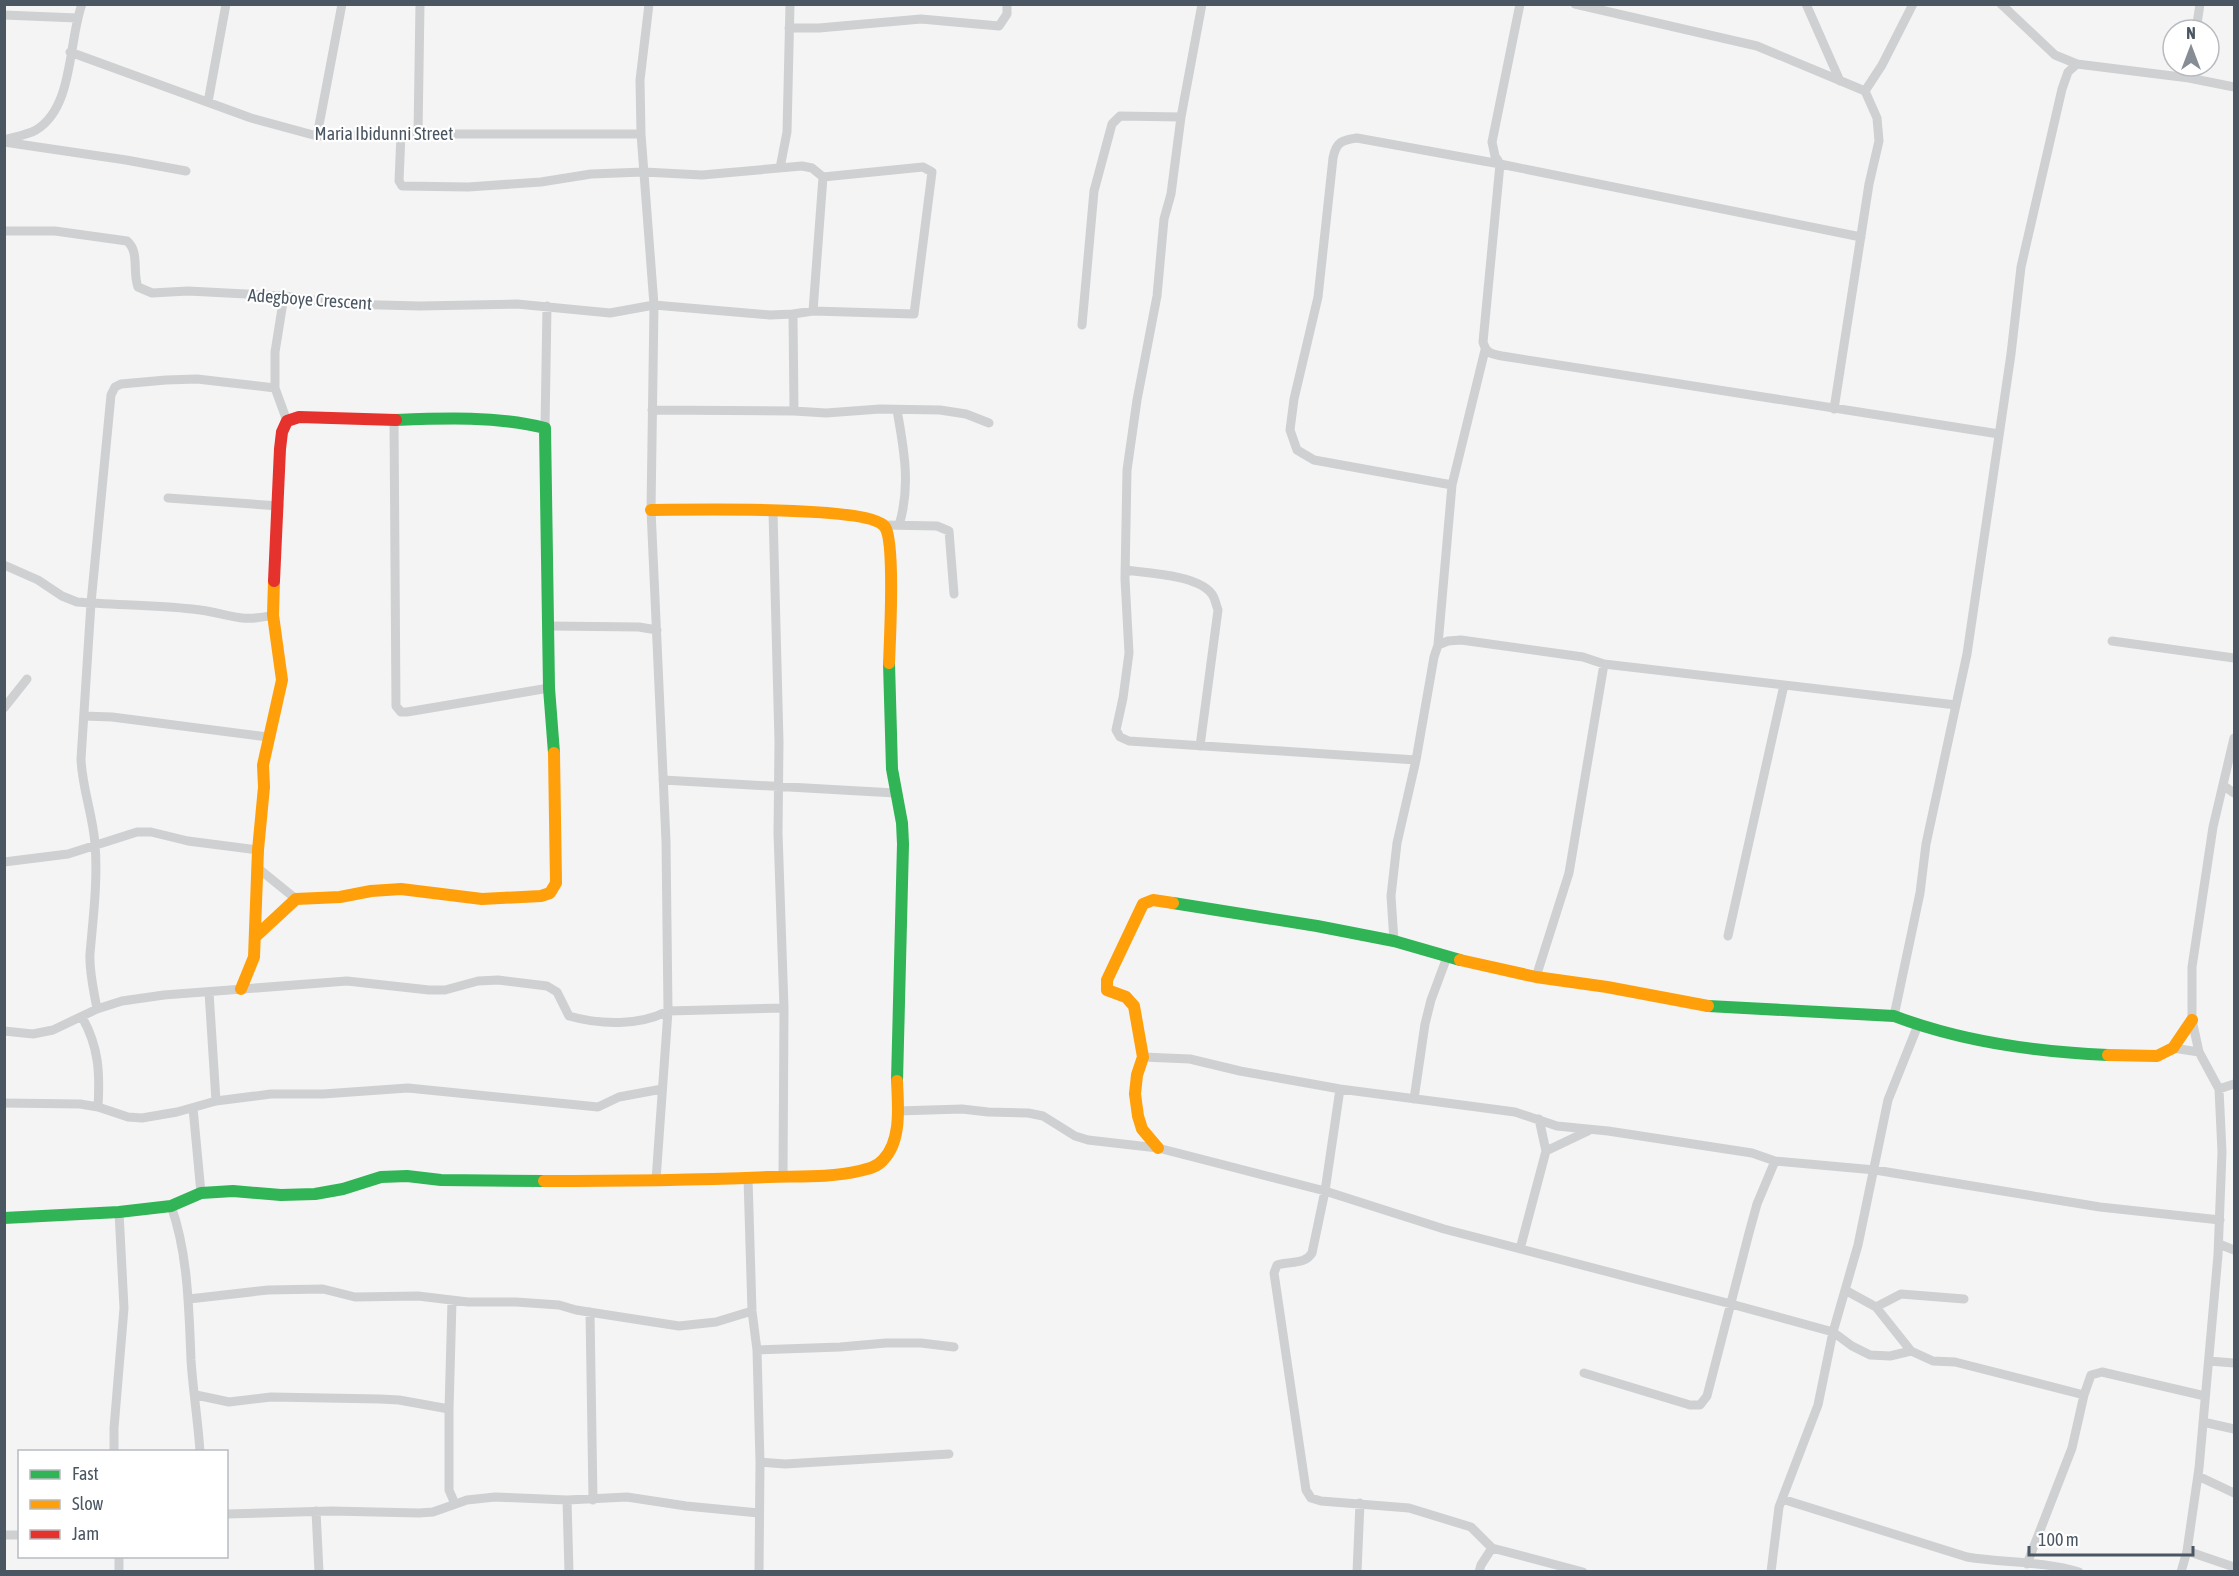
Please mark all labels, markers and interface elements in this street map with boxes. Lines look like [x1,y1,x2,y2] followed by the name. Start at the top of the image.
[2161,18,2221,78] north arrow
[2186,24,2196,42] text: N
[315,123,453,144] street label: Maria Ibidunni Street
[247,284,373,314] street label: Adegboye Crescent
[18,1450,228,1558] legend
[72,1463,99,1484] text: Fast
[72,1493,103,1514] text: Slow
[2029,1519,2192,1557] scale bar
[72,1523,99,1544] text: Jam
[2038,1529,2079,1550] text: 100 m

